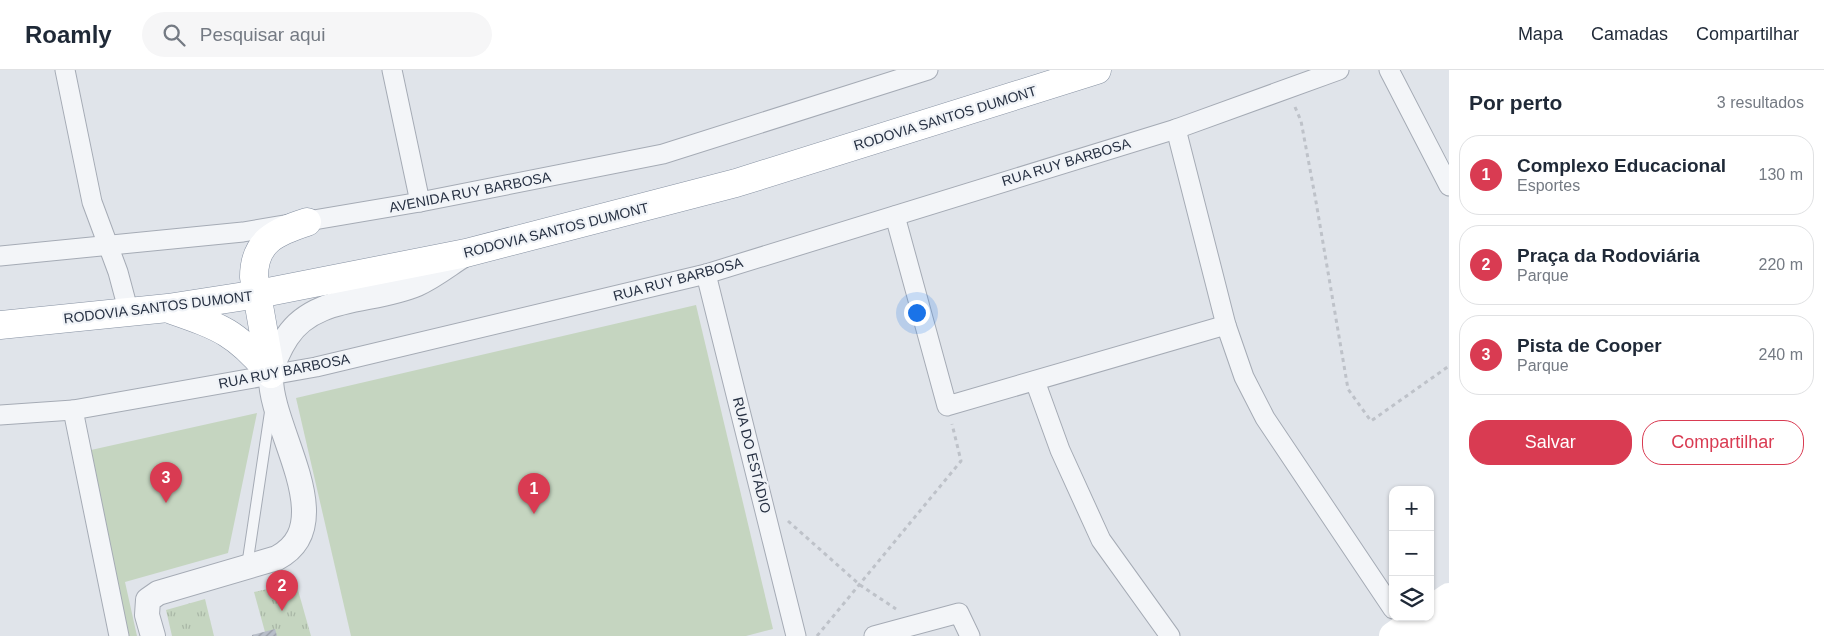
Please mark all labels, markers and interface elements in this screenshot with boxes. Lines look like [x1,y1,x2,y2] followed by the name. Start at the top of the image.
[142,12,492,57] search box
[25,21,112,48] text: Roamly
[160,21,188,49] icon: search
[200,24,325,45] text: Pesquisar aqui
[1518,24,1563,44] text: Mapa
[1591,24,1668,44] text: Camadas
[1696,24,1799,44] text: Compartilhar
[852,82,1039,153] street label: RODOVIA SANTOS DUMONT
[1469,91,1562,114] text: Por perto
[1717,94,1804,111] text: 3 resultados
[1000,135,1133,189] street label: RUA RUY BARBOSA
[1517,155,1726,176] text: Complexo Educacional
[1482,166,1490,183] text: 1
[1759,166,1803,183] text: 130 m
[388,168,553,216] street label: AVENIDA RUY BARBOSA
[1517,177,1580,194] text: Esportes
[462,199,651,261] street label: RODOVIA SANTOS DUMONT
[1517,245,1700,266] text: Praça da Rodoviária
[611,254,745,304] street label: RUA RUY BARBOSA
[1482,256,1490,273] text: 2
[1759,256,1803,273] text: 220 m
[1517,267,1569,284] text: Parque
[63,287,254,327] street label: RODOVIA SANTOS DUMONT
[904,300,930,326] your location
[1517,335,1662,356] text: Pista de Cooper
[1482,346,1490,363] text: 3
[1759,346,1803,363] text: 240 m
[217,350,352,392] street label: RUA RUY BARBOSA
[1517,357,1569,374] text: Parque
[730,395,774,515] street label: RUA DO ESTÁDIO
[1469,420,1632,465] button: Salvar
[1642,420,1804,465] button: Compartilhar
[150,462,182,503] pin: 3
[518,473,550,514] pin: 1
[1389,486,1434,621] map controls
[1389,486,1434,531] button: +
[1389,531,1434,576] button: −
[266,570,298,611] pin: 2
[1389,576,1434,621] button: layers

